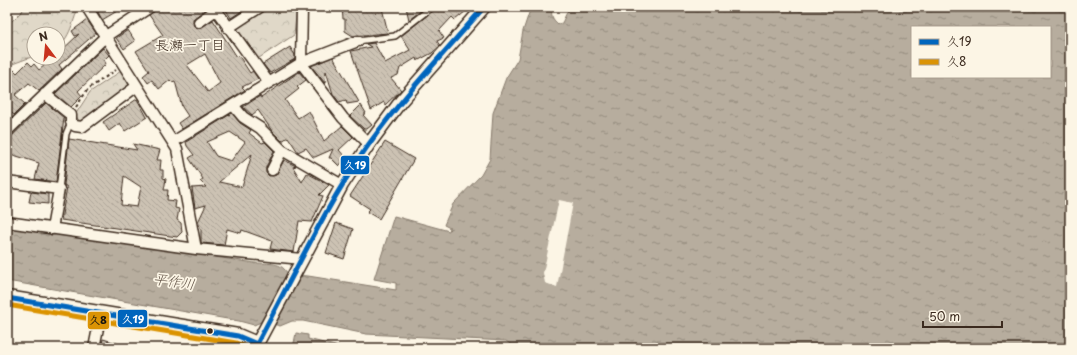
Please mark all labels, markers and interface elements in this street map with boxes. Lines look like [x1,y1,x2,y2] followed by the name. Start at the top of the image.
[26,26,66,66] north arrow
[37,26,50,45] text: N
[911,26,1051,78] legend
[947,32,971,50] text: 久19
[155,34,225,55] district label: 長瀬一丁目
[947,52,967,70] text: 久8
[340,155,370,175] line badge: 久19
[344,156,367,173] text: 久19
[152,268,196,294] water label: 平作川
[923,303,1002,329] scale bar
[929,307,960,325] text: 50 m
[117,309,148,328] line badge: 久19
[122,310,145,327] text: 久19
[87,311,110,330] line badge: 久8
[89,311,107,328] text: 久8
[205,326,215,336] unlabelled marker

